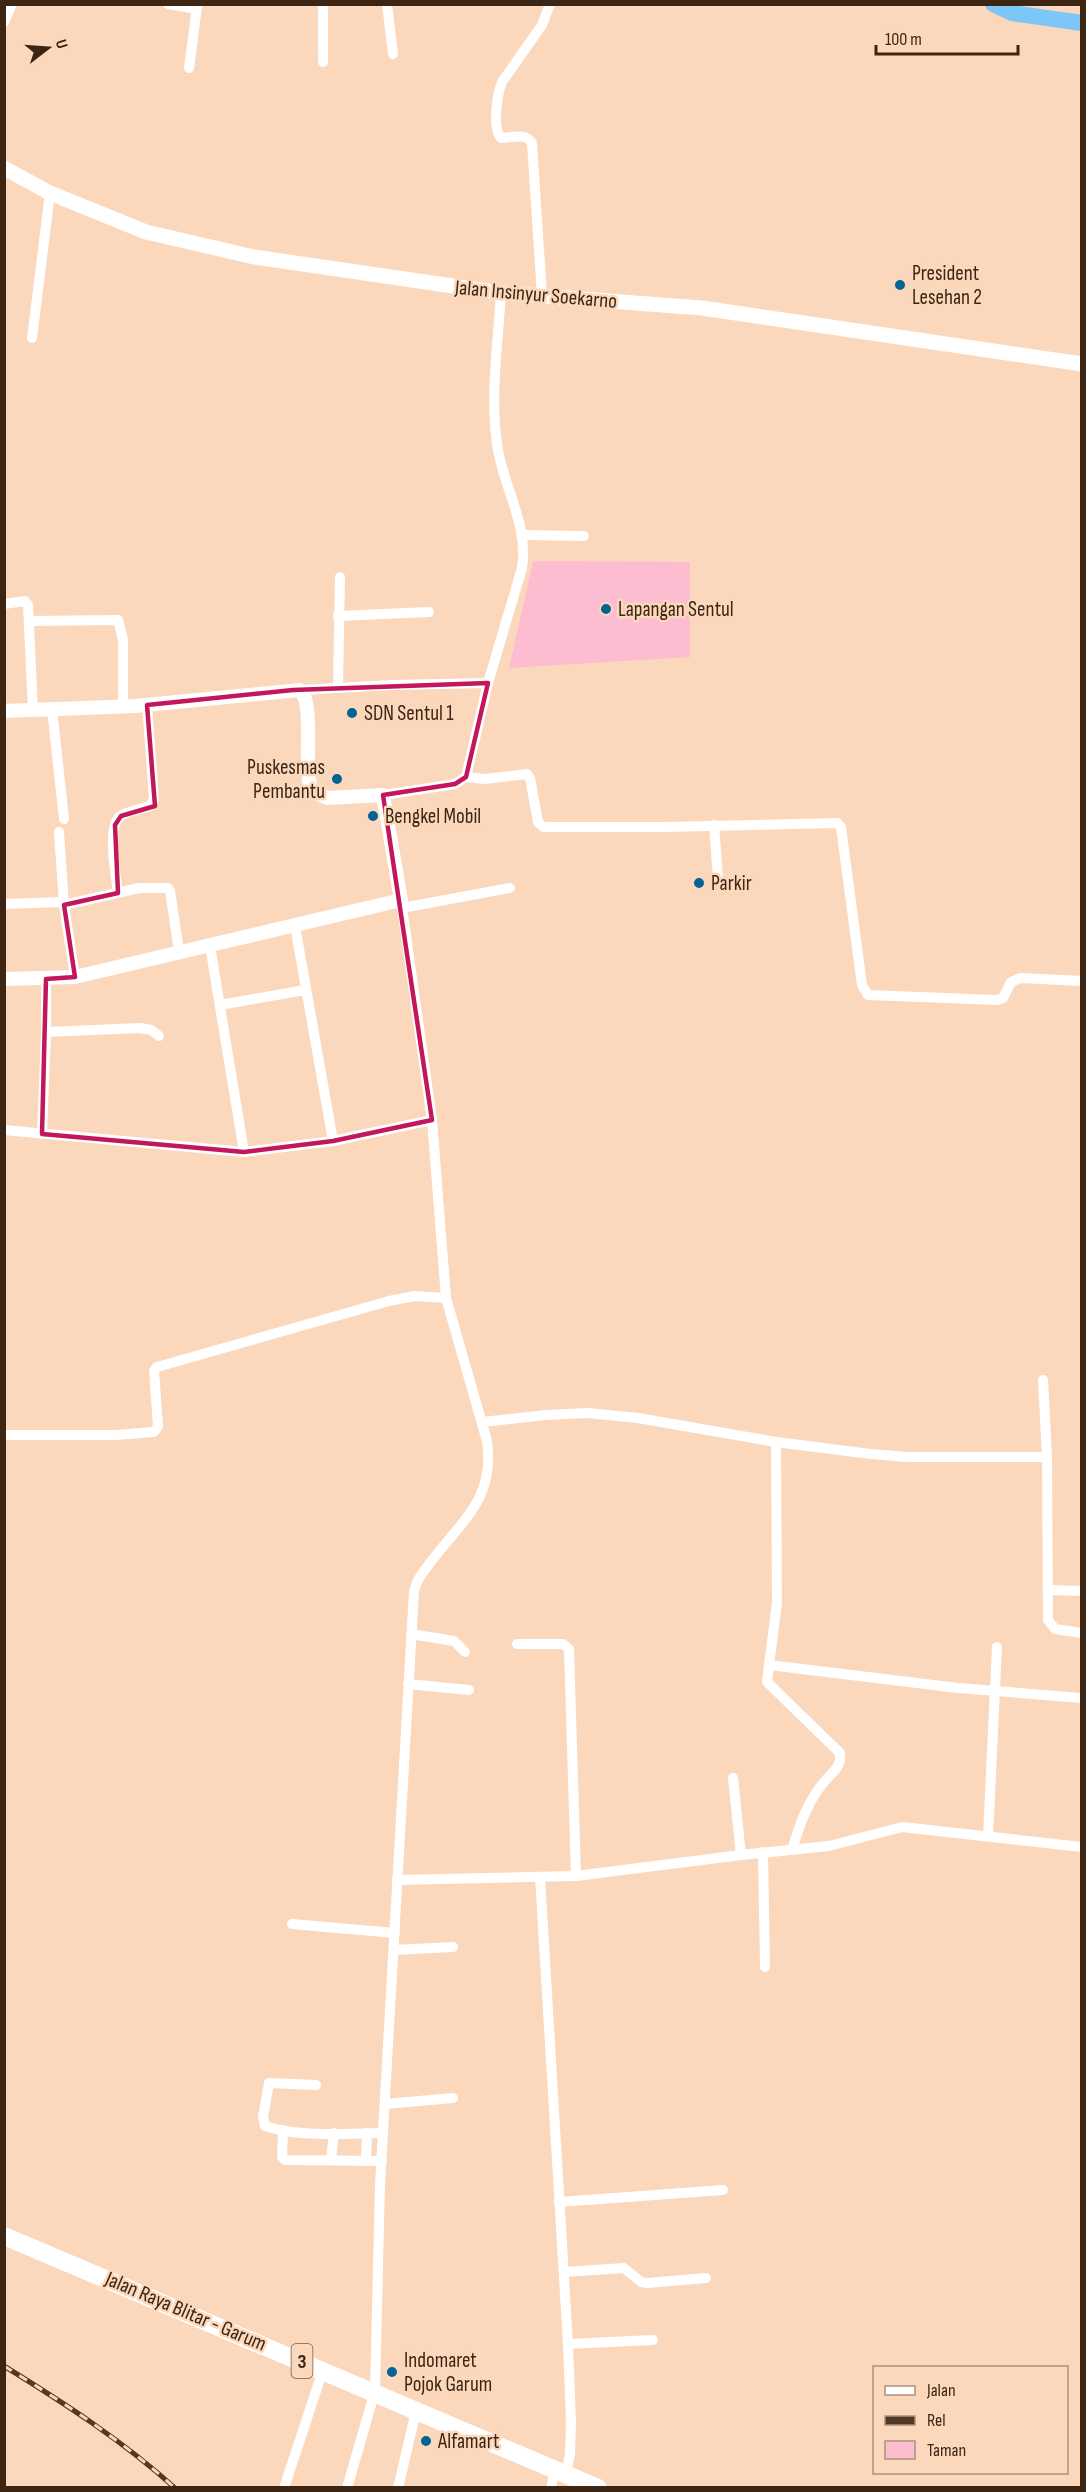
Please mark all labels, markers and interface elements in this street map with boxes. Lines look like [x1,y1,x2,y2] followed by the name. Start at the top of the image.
[18,18,78,78] north arrow
[876,18,1018,56] scale bar
[885,29,922,50] text: 100 m
[51,37,71,51] text: U
[912,261,982,310] place label: President Lesehan 2
[453,275,618,314] street label: Jalan Insinyur Soekarno
[893,278,907,292] marker: President Lesehan 2
[618,597,734,622] place label: Lapangan Sentul
[599,602,613,616] marker: Lapangan Sentul
[364,701,454,726] place label: SDN Sentul 1
[345,706,359,720] marker: SDN Sentul 1
[247,755,325,804] place label: Puskesmas Pembantu
[330,772,344,786] marker: Puskesmas Pembantu
[385,804,481,829] place label: Bengkel Mobil
[366,809,380,823] marker: Bengkel Mobil
[711,871,752,896] place label: Parkir
[692,876,706,890] marker: Parkir
[101,2266,270,2357] street label: Jalan Raya Blitar - Garum
[292,2344,312,2378] road number: 3
[404,2348,492,2397] place label: Indomaret Pojok Garum
[385,2365,399,2379] marker: Indomaret Pojok Garum
[873,2366,1068,2474] legend
[926,2380,956,2401] text: Jalan
[927,2410,946,2431] text: Rel
[437,2429,499,2454] place label: Alfamart
[419,2434,433,2448] marker: Alfamart
[927,2440,966,2461] text: Taman

